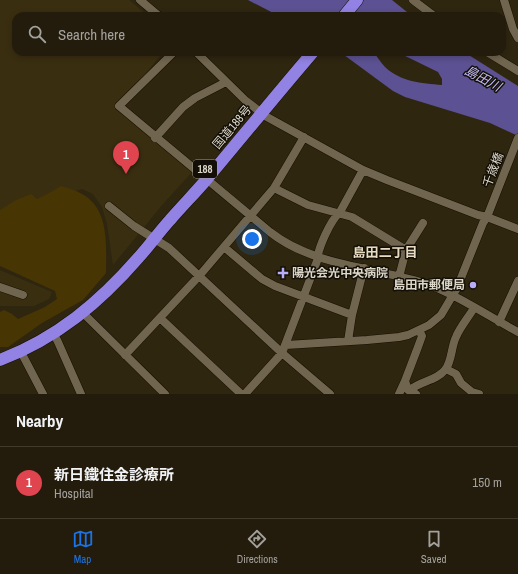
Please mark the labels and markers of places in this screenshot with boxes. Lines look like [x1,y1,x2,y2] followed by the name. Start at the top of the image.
[113,141,139,174] pin: 1
[292,265,388,281] place label: 陽光会光中央病院
[277,267,289,279] marker: 陽光会光中央病院
[393,277,465,293] place label: 島田市郵便局
[468,280,478,290] marker: 島田市郵便局

